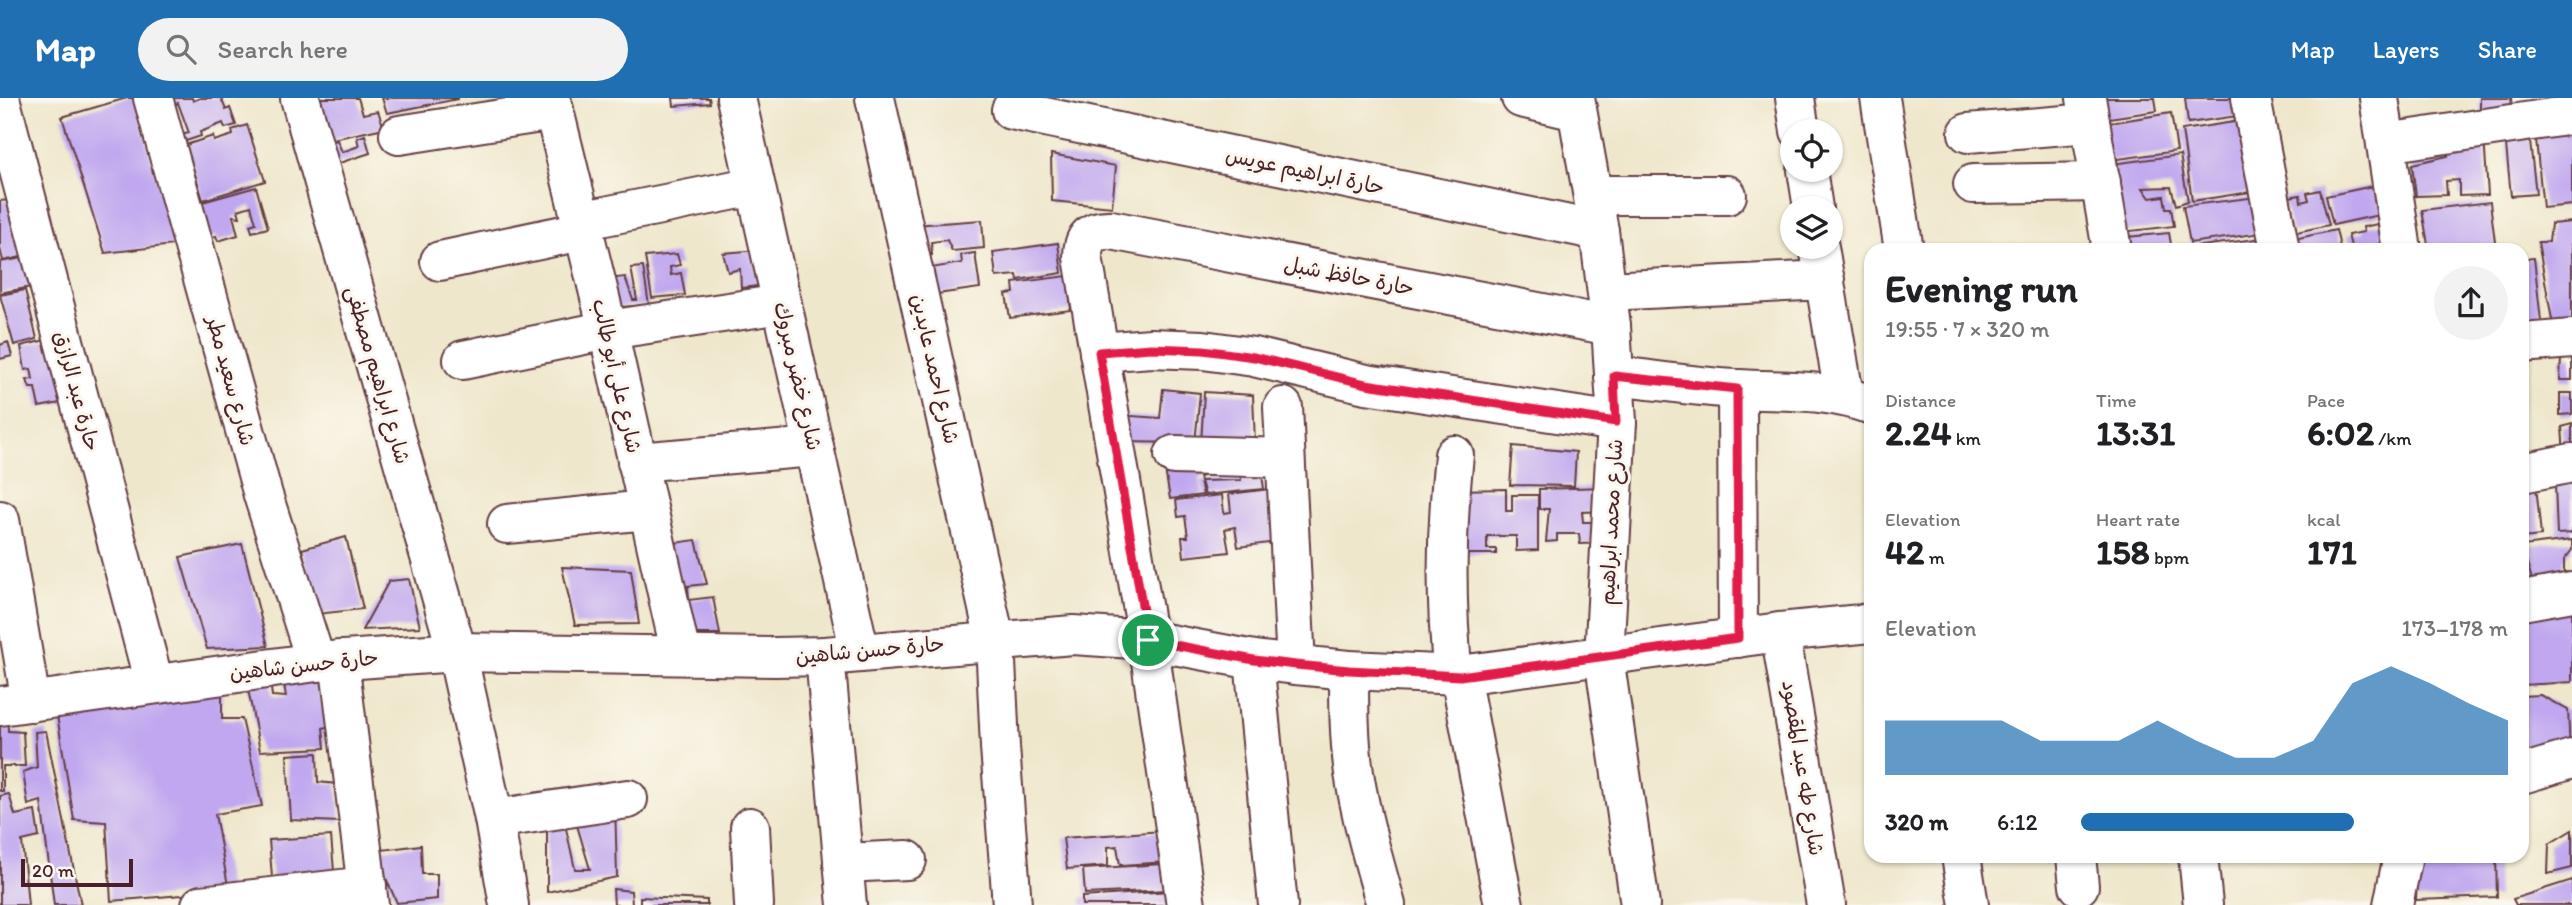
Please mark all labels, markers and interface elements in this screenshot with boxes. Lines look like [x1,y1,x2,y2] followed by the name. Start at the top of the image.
[138,18,628,81] search box
[35,30,96,69] text: Map
[162,30,200,68] icon: search
[218,33,348,65] text: Search here
[2291,35,2335,64] text: Map
[2373,35,2440,64] text: Layers
[2478,35,2537,64] text: Share
[1780,119,1843,259] map controls
[1780,119,1843,182] button: locate
[1223,141,1387,203] street label: حارة ابراهيم عويس
[1780,196,1843,259] button: layers
[1282,251,1416,301] street label: حارة حافظ شبل
[1885,266,2078,312] text: Evening run
[2434,266,2508,340] button: share
[337,283,416,468] street label: شارع ابراهيم مصطفى
[903,292,965,447] street label: شارع احمد عابدين
[585,296,647,456] street label: شارع على أبو طالب
[766,299,828,453] street label: شارع خضر مبروك
[199,312,261,449] street label: شارع سعيد مطر
[1885,315,2050,343] text: 19:55 · 7 × 320 m
[48,328,106,454] street label: حارة عبد الرازق
[1885,389,1956,412] text: Distance
[2096,389,2137,412] text: Time
[2307,389,2345,412] text: Pace
[1885,412,1951,454] text: 2.24
[2096,412,2175,454] text: 13:31
[2307,412,2374,454] text: 6:02
[1951,427,1981,450] text: km
[2374,427,2411,450] text: /km
[1594,438,1631,606] street label: شارع محمد ابراهيم
[1885,508,1961,531] text: Elevation
[2096,508,2180,531] text: Heart rate
[2307,508,2341,531] text: kcal
[1885,531,1924,573] text: 42
[2096,531,2150,573] text: 158
[2307,531,2357,573] text: 171
[1924,546,1945,569] text: m
[2150,546,2189,569] text: bpm
[1118,610,1178,670] pin
[1885,614,1976,642] text: Elevation
[2401,614,2508,642] text: 173–178 m
[1129,621,1167,659] icon: arrive
[794,631,946,668] street label: حارة حسن شاهين
[228,644,380,685] street label: حارة حسن شاهين
[1774,678,1830,858] street label: شارع طه عبد المقصود
[1885,808,1948,836] text: 320 m
[1997,808,2038,836] text: 6:12
[21,856,133,888] scale bar
[32,859,74,882] text: 20 m

